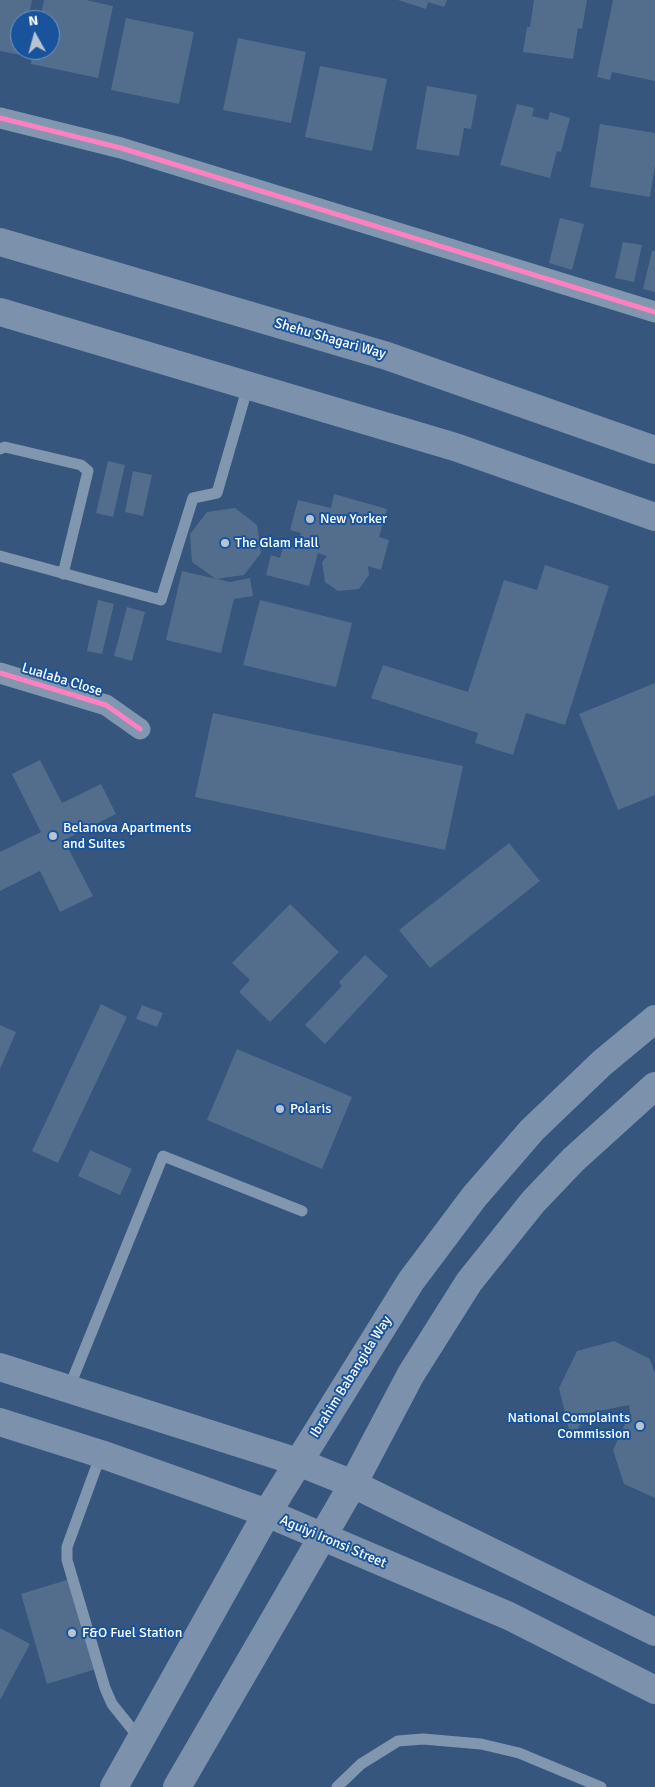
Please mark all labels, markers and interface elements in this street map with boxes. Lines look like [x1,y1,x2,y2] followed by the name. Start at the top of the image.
[10,10,60,60] north arrow
[27,12,39,30] text: N
[272,315,388,363] street label: Shehu Shagari Way
[320,511,387,527] place label: New Yorker
[304,513,316,525] marker: New Yorker
[235,535,319,551] place label: The Glam Hall
[219,537,231,549] marker: The Glam Hall
[20,660,104,700] street label: Lualaba Close
[63,820,191,852] place label: Belanova Apartments and Suites
[47,830,59,842] marker: Belanova Apartments and Suites
[290,1101,331,1117] place label: Polaris
[274,1103,286,1115] marker: Polaris
[307,1313,395,1441] street label: Ibrahim Babangida Way
[508,1410,630,1442] place label: National Complaints Commission
[634,1420,646,1432] marker: National Complaints Commission
[277,1512,389,1572] street label: Aguiyi Ironsi Street
[82,1625,182,1641] place label: F&O Fuel Station
[66,1627,78,1639] marker: F&O Fuel Station

